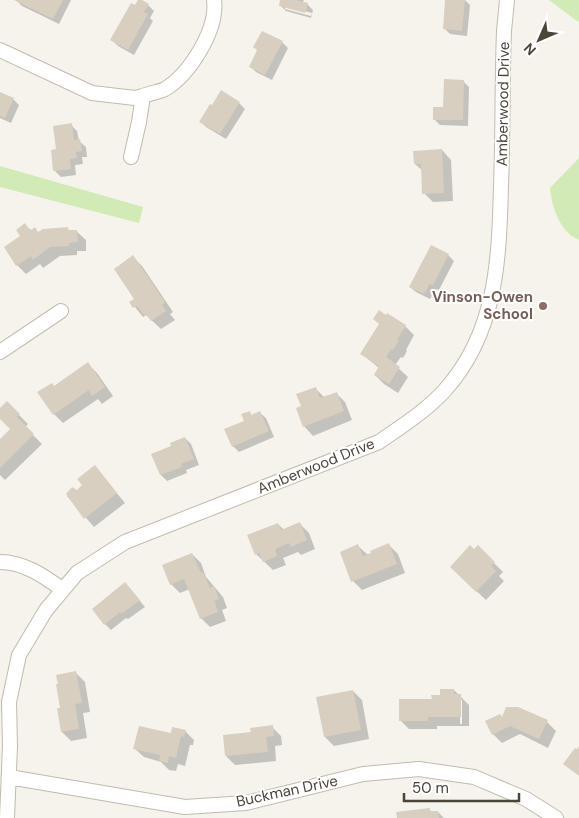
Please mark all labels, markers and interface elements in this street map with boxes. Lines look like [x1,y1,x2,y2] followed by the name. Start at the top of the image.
[514,15,564,65] north arrow
[520,39,540,59] text: N
[492,42,514,166] street label: Amberwood Drive
[432,287,533,324] place label: Vinson-Owen School
[537,300,549,312] marker: Vinson-Owen School
[254,433,378,499] street label: Amberwood Drive
[234,770,340,812] street label: Buckman Drive
[404,770,519,802] scale bar
[412,778,449,798] text: 50 m

